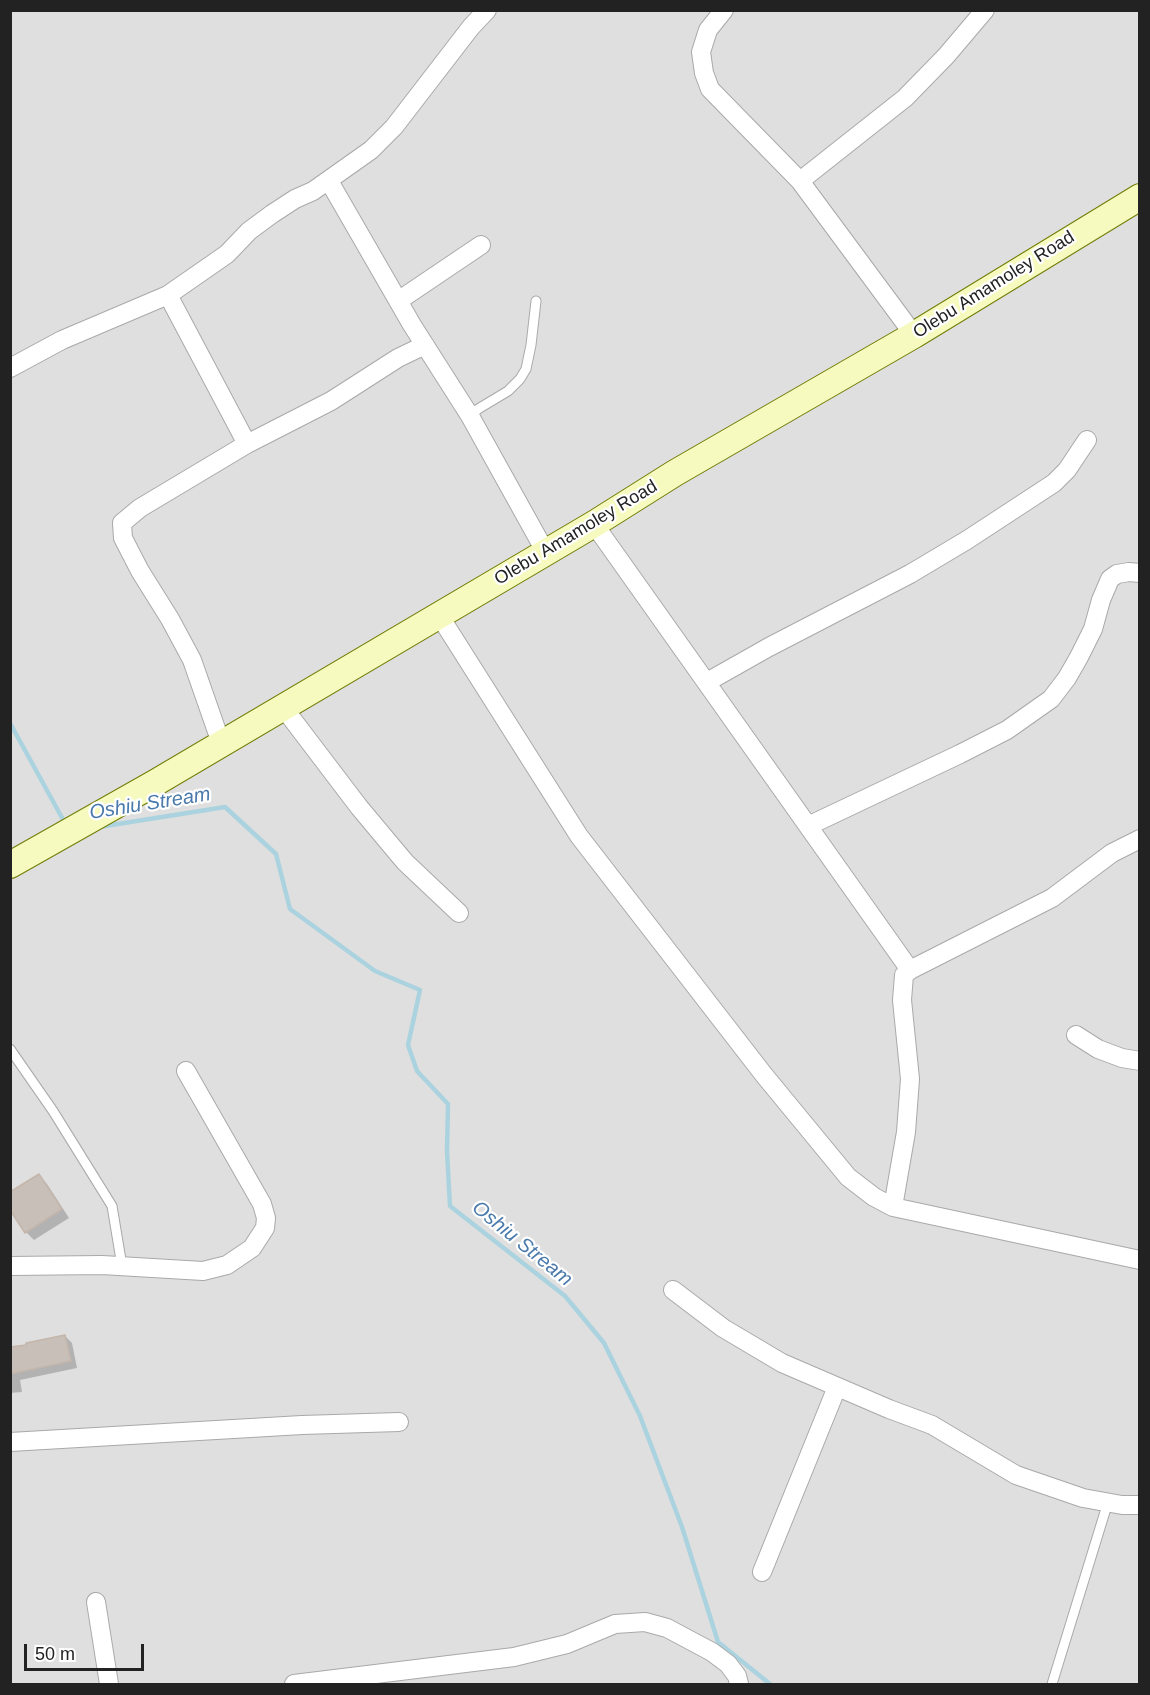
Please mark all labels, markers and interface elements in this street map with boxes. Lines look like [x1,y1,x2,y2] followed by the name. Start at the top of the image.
[909,227,1079,343] street label: Olebu Amamoley Road
[491,476,661,590] street label: Olebu Amamoley Road
[88,783,212,825] water label: Oshiu Stream
[467,1196,577,1292] water label: Oshiu Stream
[27,1632,147,1670] scale bar
[35,1644,75,1664] text: 50 m

